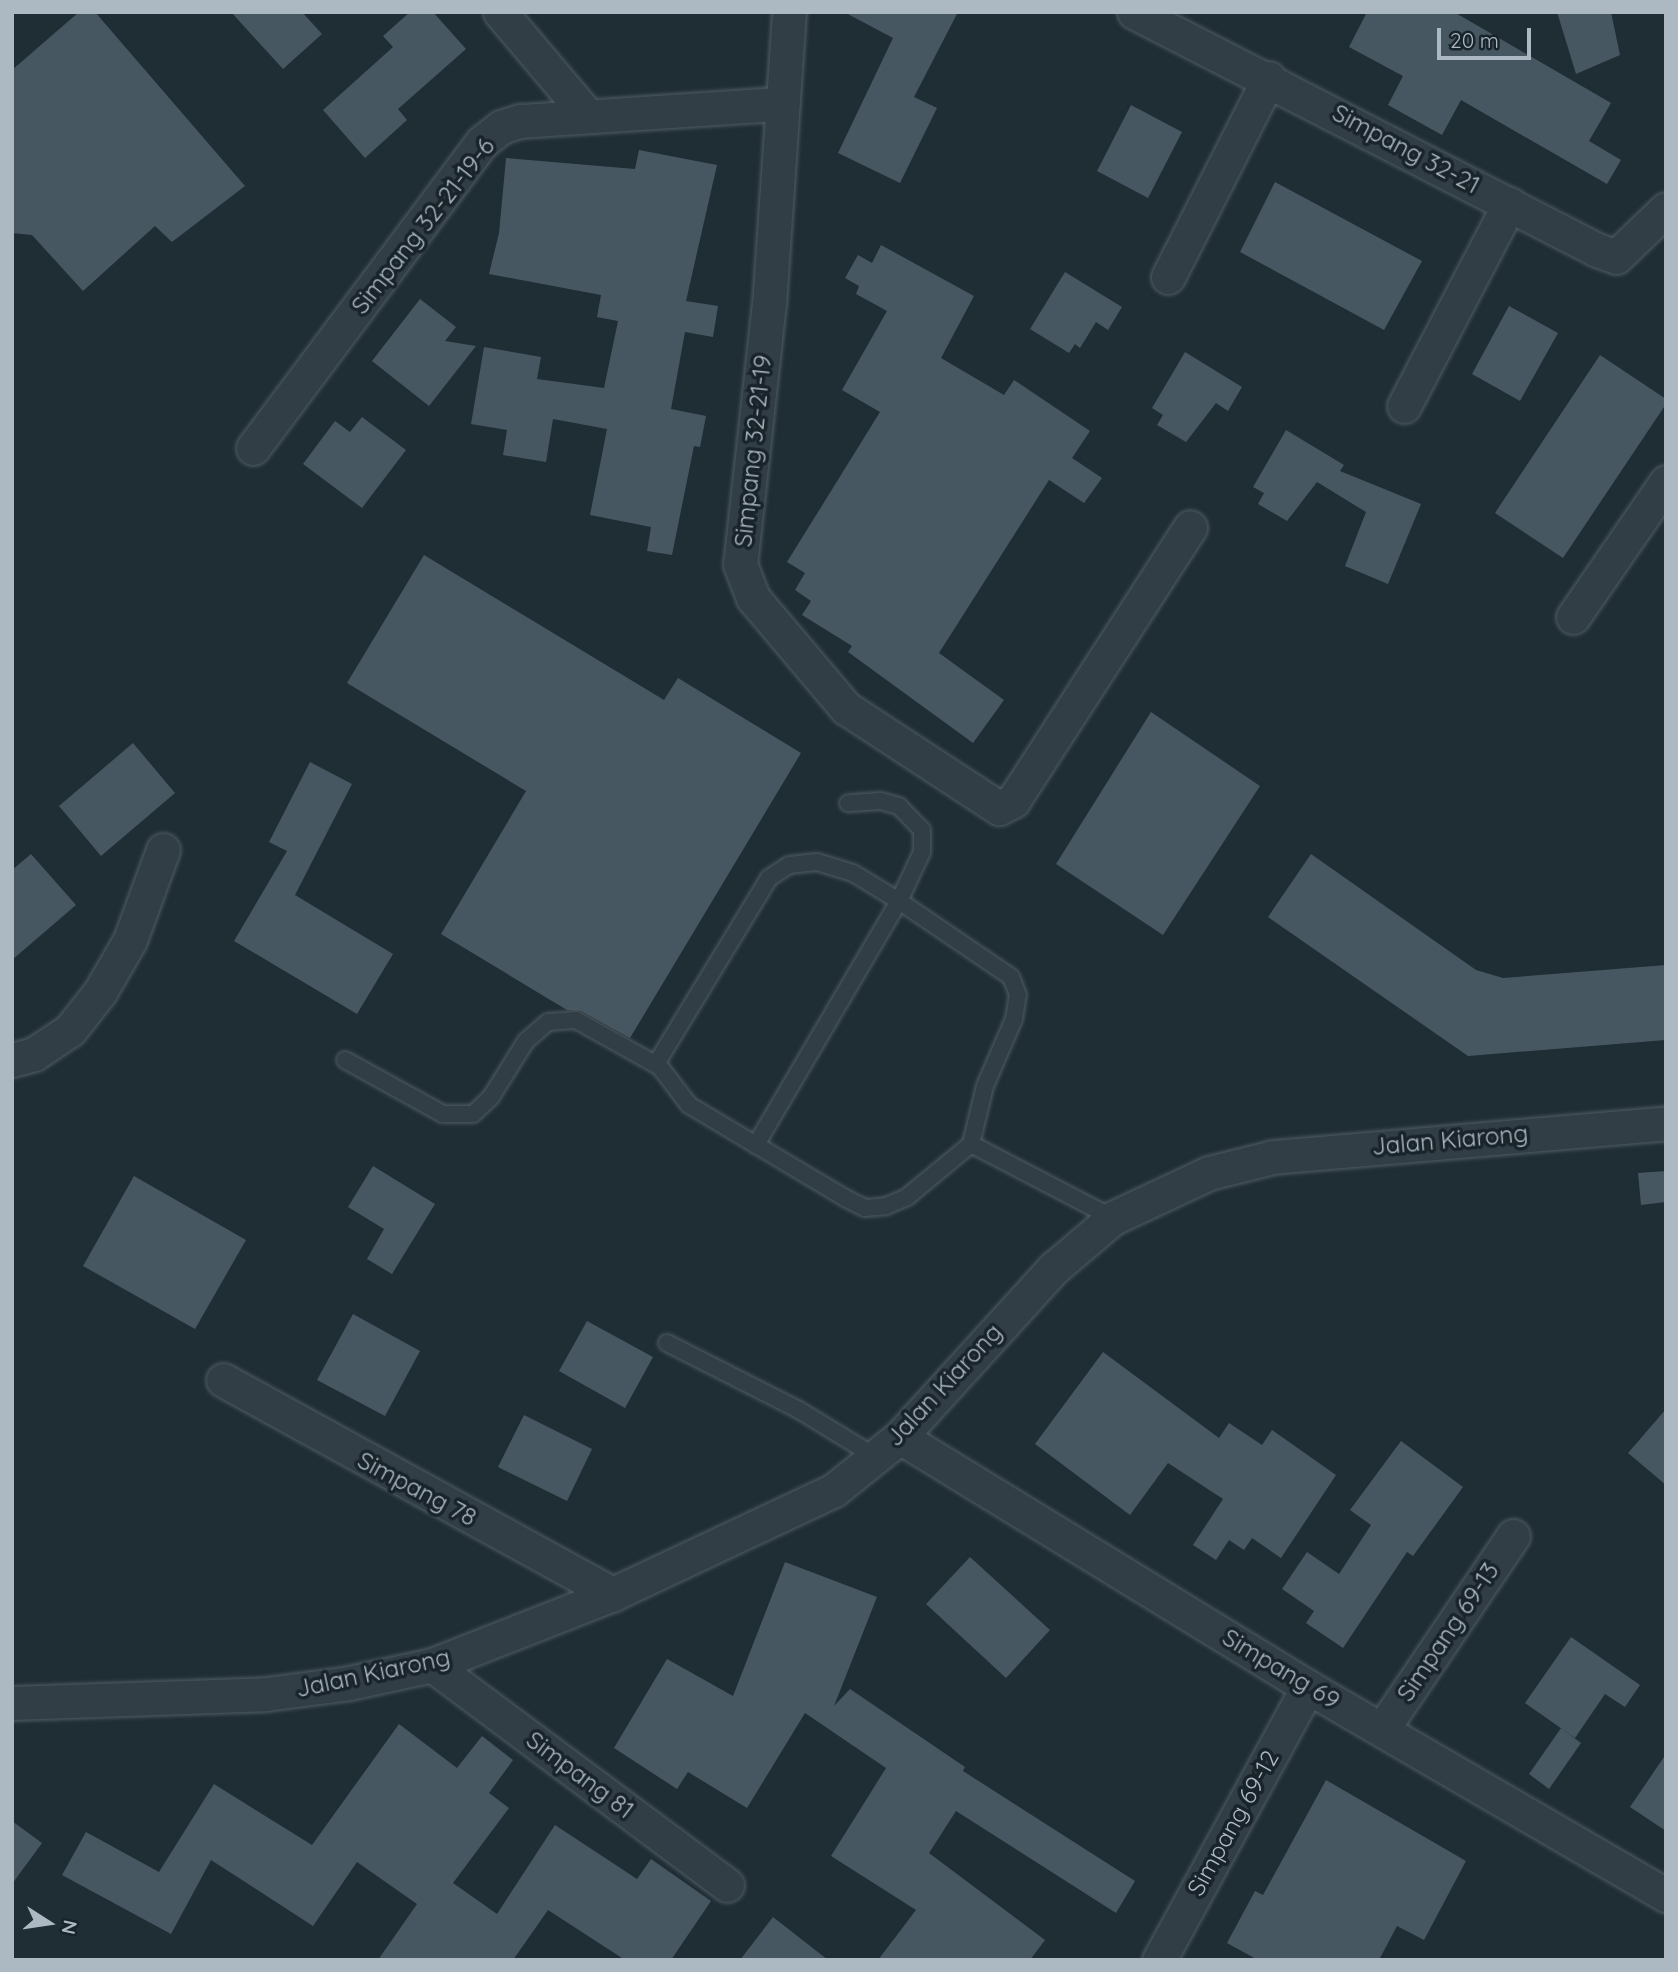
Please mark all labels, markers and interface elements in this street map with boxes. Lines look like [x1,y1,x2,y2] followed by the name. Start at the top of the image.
[1440,14,1534,58] scale bar
[1450,27,1499,53] text: 20 m
[1328,98,1484,200] street label: Simpang 32-21
[345,132,501,320] street label: Simpang 32-21-19-6
[729,354,777,548] street label: Simpang 32-21-19
[1371,1119,1529,1161] street label: Jalan Kiarong
[880,1318,1008,1452] street label: Jalan Kiarong
[353,1446,481,1532] street label: Simpang 78
[1391,1557,1505,1707] street label: Simpang 69-13
[1217,1623,1345,1715] street label: Simpang 69
[293,1643,453,1703] street label: Jalan Kiarong
[521,1725,639,1825] street label: Simpang 81
[1181,1745,1285,1901] street label: Simpang 69-12
[14,1888,84,1958] north arrow
[56,1918,83,1937] text: N

